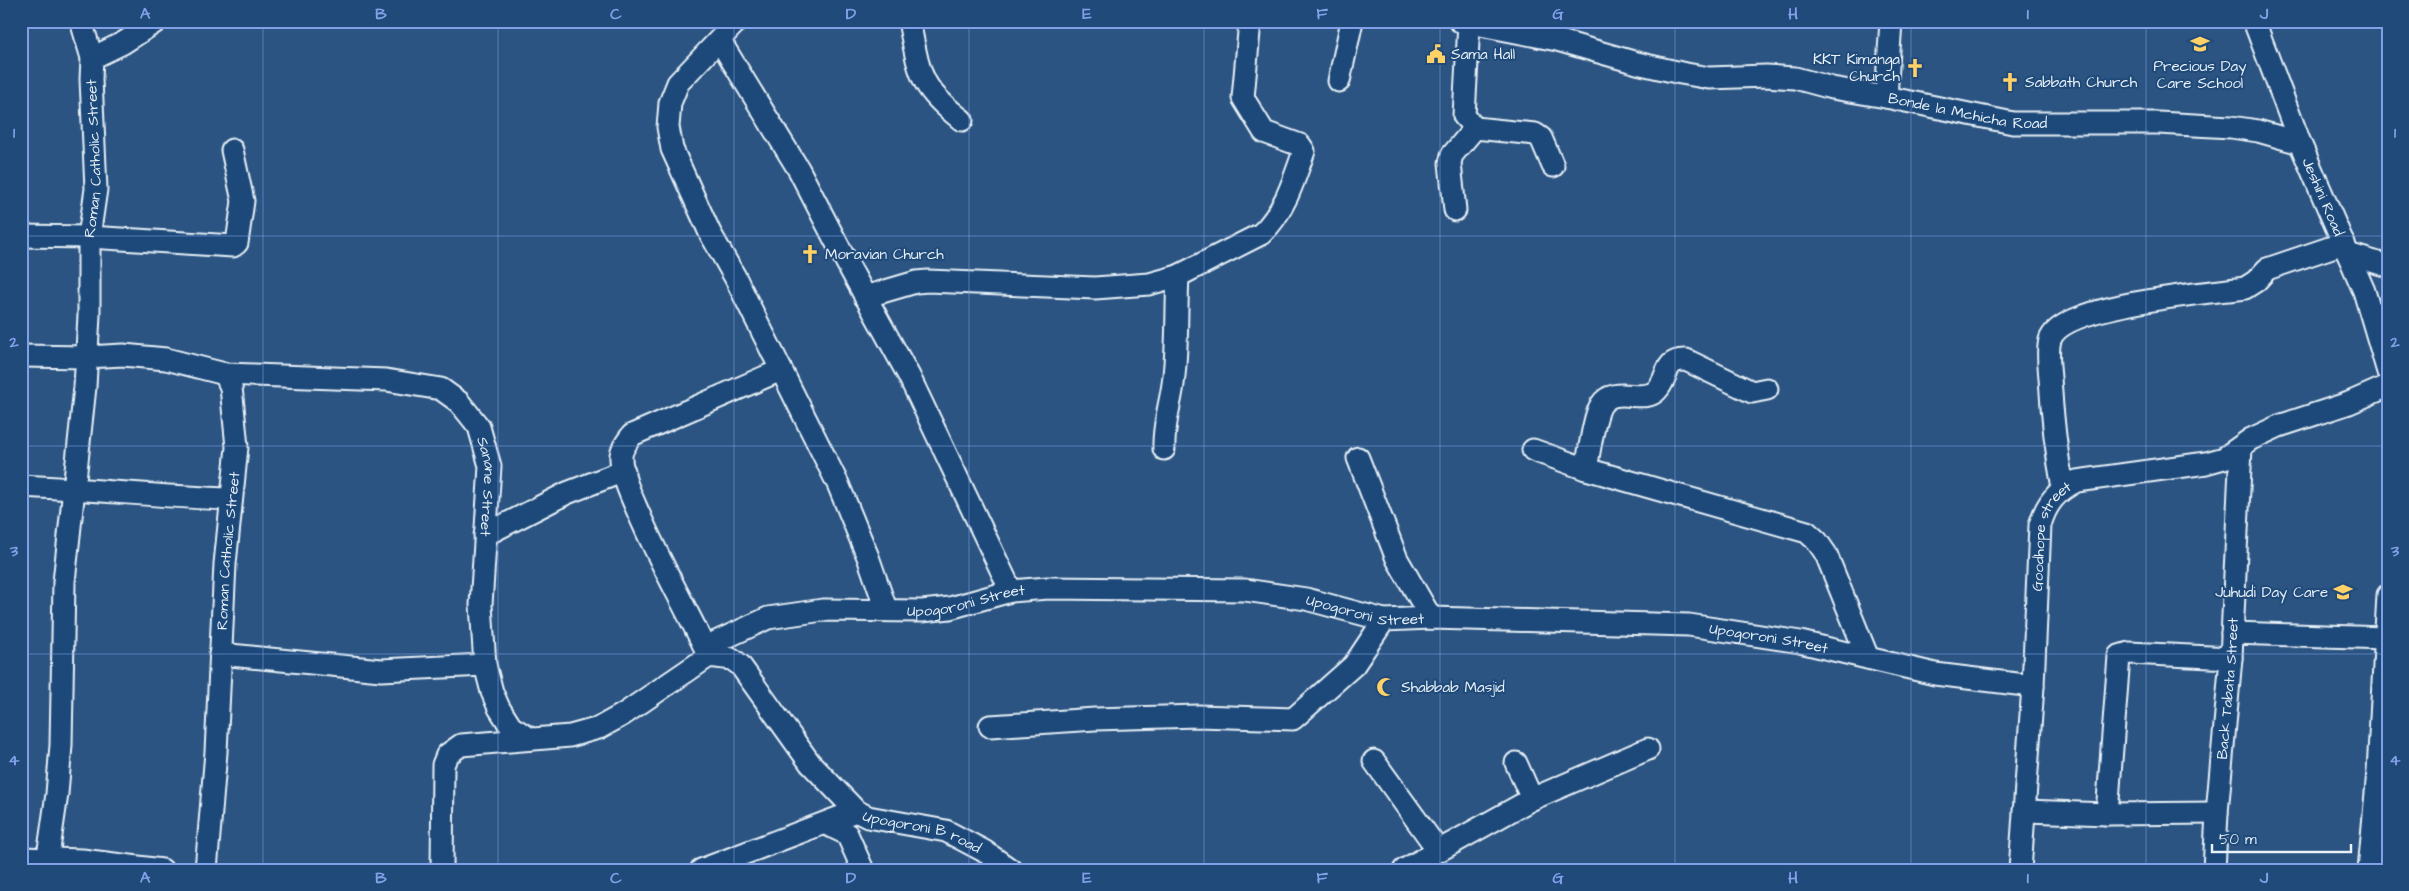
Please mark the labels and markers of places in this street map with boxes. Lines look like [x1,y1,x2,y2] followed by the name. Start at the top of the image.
[2189,33,2211,55] school or university icon: Precious Day Care School
[1425,43,1447,65] public building icon: Sama Hall
[1451,44,1515,65] place label: Sama Hall
[1813,49,1901,87] place label: KKT Kimanga Church
[2154,56,2246,94] place label: Precious Day Care School
[1904,57,1926,79] church icon: KKT Kimanga Church
[1999,71,2021,93] church icon: Sabbath Church
[2025,72,2138,93] place label: Sabbath Church
[799,243,821,265] church icon: Moravian Church
[825,244,944,265] place label: Moravian Church
[2332,581,2354,603] school or university icon: Juhudi Day Care
[2215,582,2328,604] place label: Juhudi Day Care
[1375,676,1397,698] mosque icon: Shabbab Masjid
[1401,677,1505,698] place label: Shabbab Masjid

